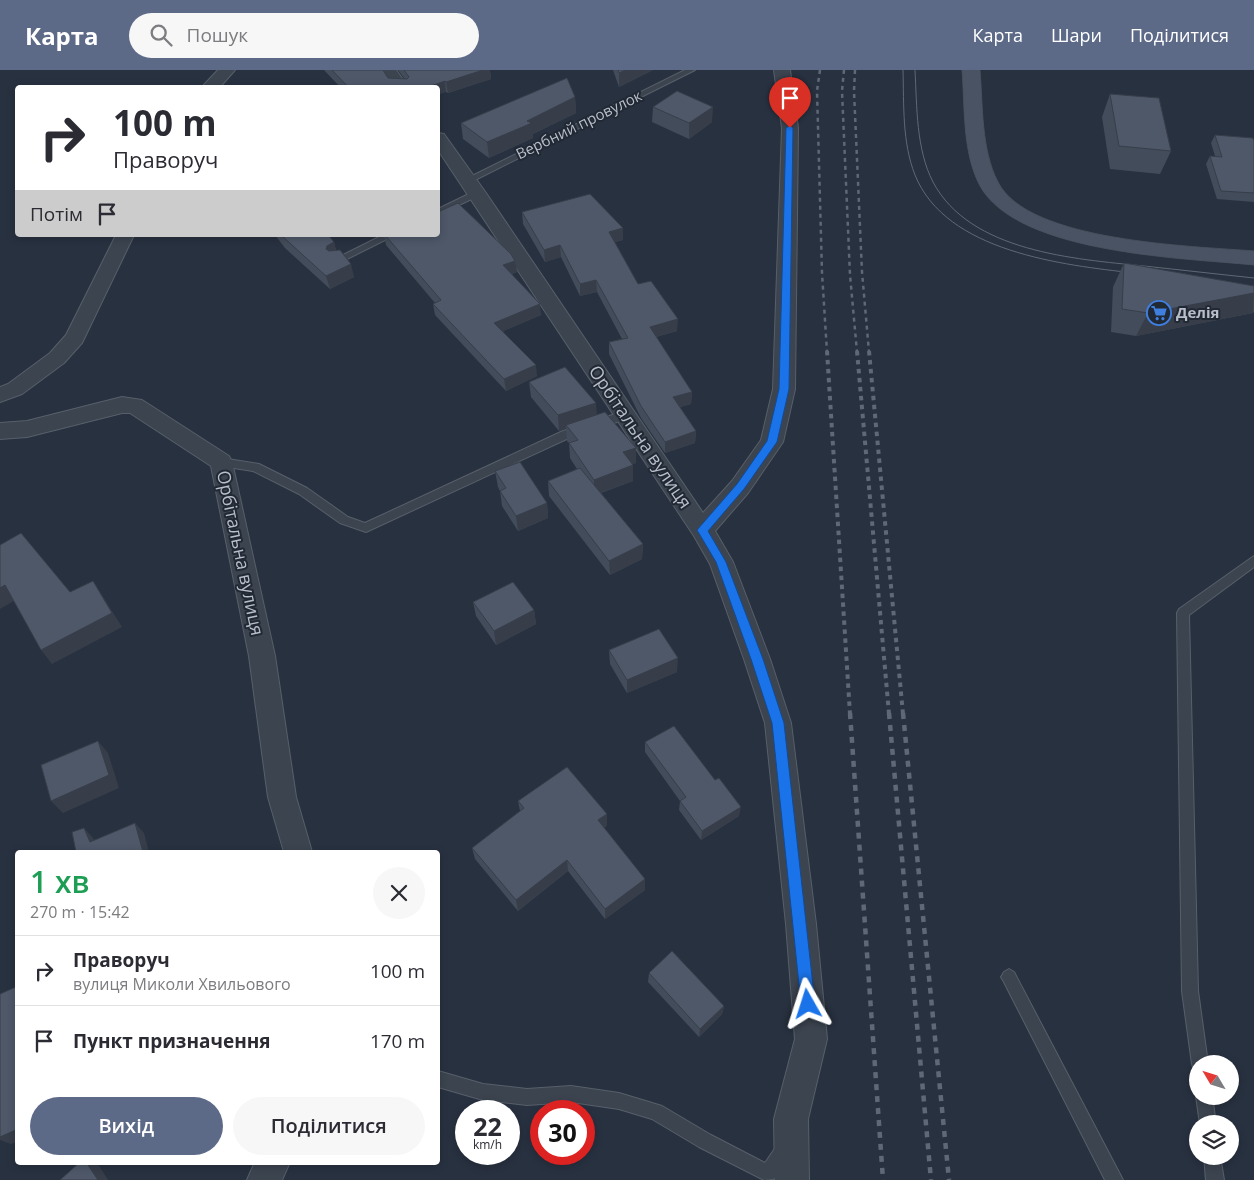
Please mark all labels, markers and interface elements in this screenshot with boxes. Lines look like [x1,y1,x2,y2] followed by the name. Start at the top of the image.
[129,13,479,58] search box
[25,19,99,52] text: Карта
[147,21,175,49] icon: search
[187,22,248,48] text: Пошук
[972,23,1023,47] text: Карта
[1051,23,1102,47] text: Шари
[1130,23,1229,47] text: Поділитися
[769,77,811,128] pin
[776,84,804,112] icon: arrive
[512,85,645,163] street label: Вербний провулок
[113,99,217,146] text: 100 m
[30,105,95,170] icon: right
[113,144,218,174] text: Праворуч
[93,200,121,228] icon: arrive
[30,201,83,227] text: Потім
[1146,300,1172,326] supermarket icon: Делія
[1176,302,1219,322] place label: Делія
[584,360,698,513] street label: Орбітальна вулиця
[212,468,270,637] street label: Орбітальна вулиця
[30,861,90,902] text: 1 хв
[373,867,425,919] button: close
[30,901,130,923] text: 270 m · 15:42
[73,947,170,973] text: Праворуч
[30,957,58,985] icon: right
[370,958,425,984] text: 100 m
[73,973,291,995] text: вулиця Миколи Хвильового
[781,977,833,1029] position arrow
[30,1027,58,1055] icon: arrive
[73,1028,271,1054] text: Пункт призначення
[370,1028,425,1054] text: 170 m
[1189,1055,1239,1105] north arrow
[1189,1055,1239,1165] map controls
[30,1097,223,1155] button: Вихід
[233,1097,425,1155] button: Поділитися
[530,1100,595,1165] speed limit sign: 30
[473,1109,502,1143] text: 22
[1189,1115,1239,1165] button: layers
[473,1136,502,1153] text: km/h

